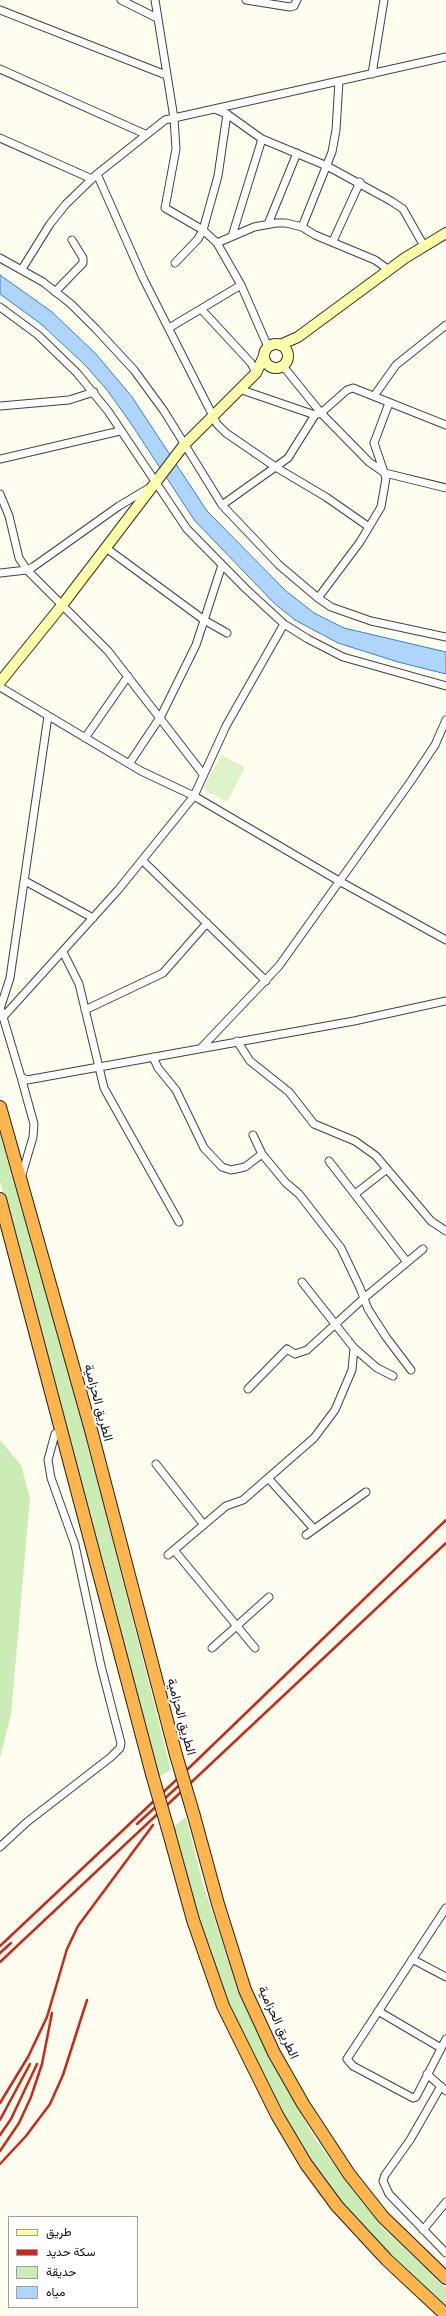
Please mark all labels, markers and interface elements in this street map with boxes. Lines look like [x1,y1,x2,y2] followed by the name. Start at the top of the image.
[79,1363,115,1443] street label: الطريق الحزامية
[162,1677,198,1757] street label: الطريق الحزامية
[253,1984,301,2062] street label: الطريق الحزامية
[8,2216,138,2308] legend
[46,2223,71,2242] text: طريق
[46,2243,95,2262] text: سكة حديد
[46,2263,76,2282] text: حديقة
[46,2283,65,2302] text: مياه

